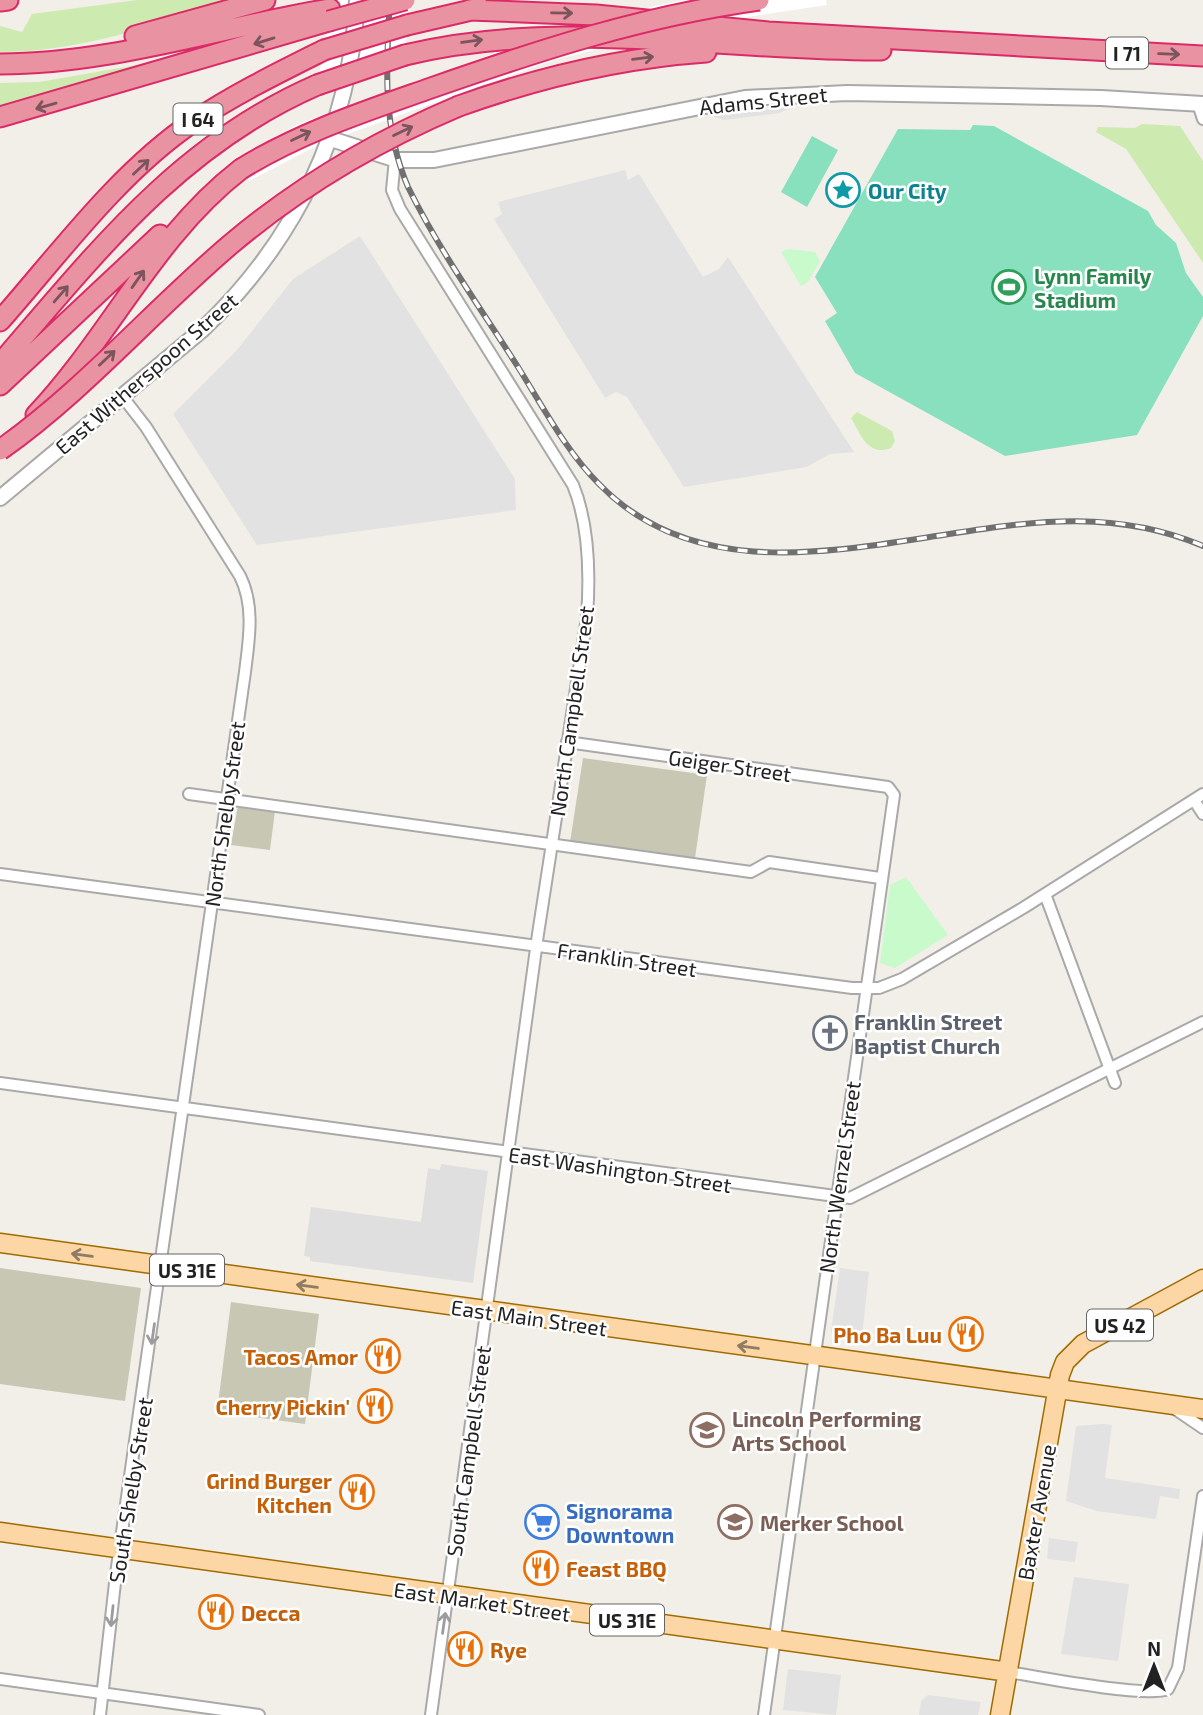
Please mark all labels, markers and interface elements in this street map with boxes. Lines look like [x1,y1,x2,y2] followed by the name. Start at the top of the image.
[550,7,573,20] one-way arrow
[253,35,275,48] one-way arrow
[460,35,483,48] one-way arrow
[1106,38,1148,68] road number: I 71
[1157,48,1180,61] one-way arrow
[631,51,654,64] one-way arrow
[698,81,828,119] street label: Adams Street
[35,100,57,113] one-way arrow
[174,104,222,134] road number: I 64
[392,124,413,137] one-way arrow
[290,129,311,142] one-way arrow
[132,159,149,176] one-way arrow
[824,171,862,209] place icon: Our City
[868,178,947,204] place label: Our City
[1034,263,1152,312] place label: Lynn Family Stadium
[990,268,1028,306] sports icon: Lynn Family Stadium
[131,270,146,289] one-way arrow
[53,285,69,303] one-way arrow
[50,287,242,459] street label: East Witherspoon Street
[98,349,115,366] one-way arrow
[544,604,598,818] street label: North Campbell Street
[199,720,249,908] street label: North Shelby Street
[667,744,793,786] street label: Geiger Street
[556,937,698,981] street label: Franklin Street
[854,1009,1003,1058] place label: Franklin Street Baptist Church
[811,1014,849,1052] church icon: Franklin Street Baptist Church
[813,1079,865,1275] street label: North Wenzel Street
[507,1141,733,1197] street label: East Washington Street
[71,1248,93,1261] one-way arrow
[150,1254,224,1286] road number: US 31E
[296,1280,319,1293] one-way arrow
[450,1294,608,1340] street label: East Main Street
[1087,1310,1153,1340] road number: US 42
[947,1315,985,1353] restaurant icon: Pho Ba Luu
[146,1322,159,1345] one-way arrow
[833,1322,942,1347] place label: Pho Ba Luu
[364,1337,402,1375] restaurant icon: Tacos Amor
[737,1340,760,1353] one-way arrow
[244,1344,358,1369] place label: Tacos Amor
[441,1344,495,1558] street label: South Campbell Street
[356,1387,394,1425] restaurant icon: Cherry Pickin'
[215,1394,350,1420] place label: Cherry Pickin'
[103,1395,157,1585] street label: South Shelby Street
[732,1406,921,1455] place label: Lincoln Performing Arts School
[688,1411,726,1449] school or university icon: Lincoln Performing Arts School
[1012,1442,1060,1582] street label: Baxter Avenue
[206,1468,332,1517] place label: Grind Burger Kitchen
[338,1473,376,1511] restaurant icon: Grind Burger Kitchen
[566,1498,674,1547] place label: Signorama Downtown
[523,1503,561,1541] supermarket icon: Signorama Downtown
[716,1503,754,1541] school or university icon: Merker School
[760,1510,904,1535] place label: Merker School
[522,1549,560,1587] restaurant icon: Feast BBQ
[566,1556,667,1582] place label: Feast BBQ
[392,1576,572,1626] street label: East Market Street
[197,1593,235,1631] restaurant icon: Decca
[241,1600,300,1625] place label: Decca
[105,1604,118,1627] one-way arrow
[590,1604,664,1636] road number: US 31E
[438,1612,451,1635] one-way arrow
[446,1630,484,1668] restaurant icon: Rye
[1119,1631,1189,1701] north arrow
[490,1637,527,1663] place label: Rye
[1147,1637,1161,1660] text: N

